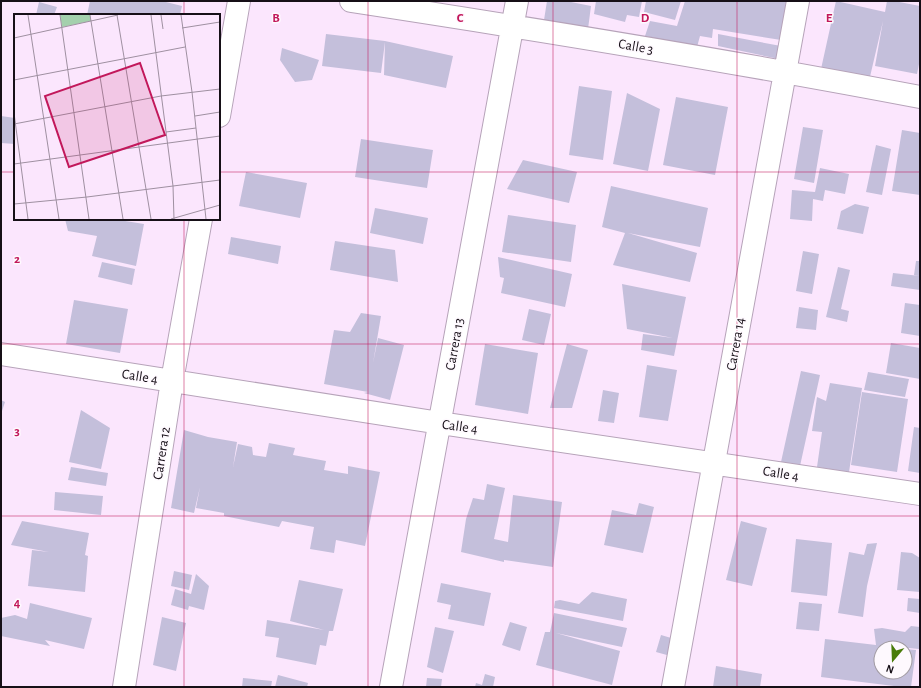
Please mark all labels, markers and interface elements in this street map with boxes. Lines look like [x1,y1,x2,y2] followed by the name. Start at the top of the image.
[272,12,280,25] text: B
[457,12,464,25] text: C
[641,12,650,25] text: D
[826,12,833,25] text: E
[14,14,220,220] inset map
[617,37,655,57] street label: Calle 3
[14,253,20,266] text: 2
[724,316,748,372] street label: Carrera 14
[444,317,467,371] street label: Carrera 13
[121,367,159,387] street label: Calle 4
[441,418,479,436] street label: Calle 4
[14,425,20,438] text: 3
[151,426,173,481] street label: Carrera 12
[762,464,800,484] street label: Calle 4
[14,597,21,610] text: 4
[873,640,913,680] north arrow
[884,663,895,675] text: N

